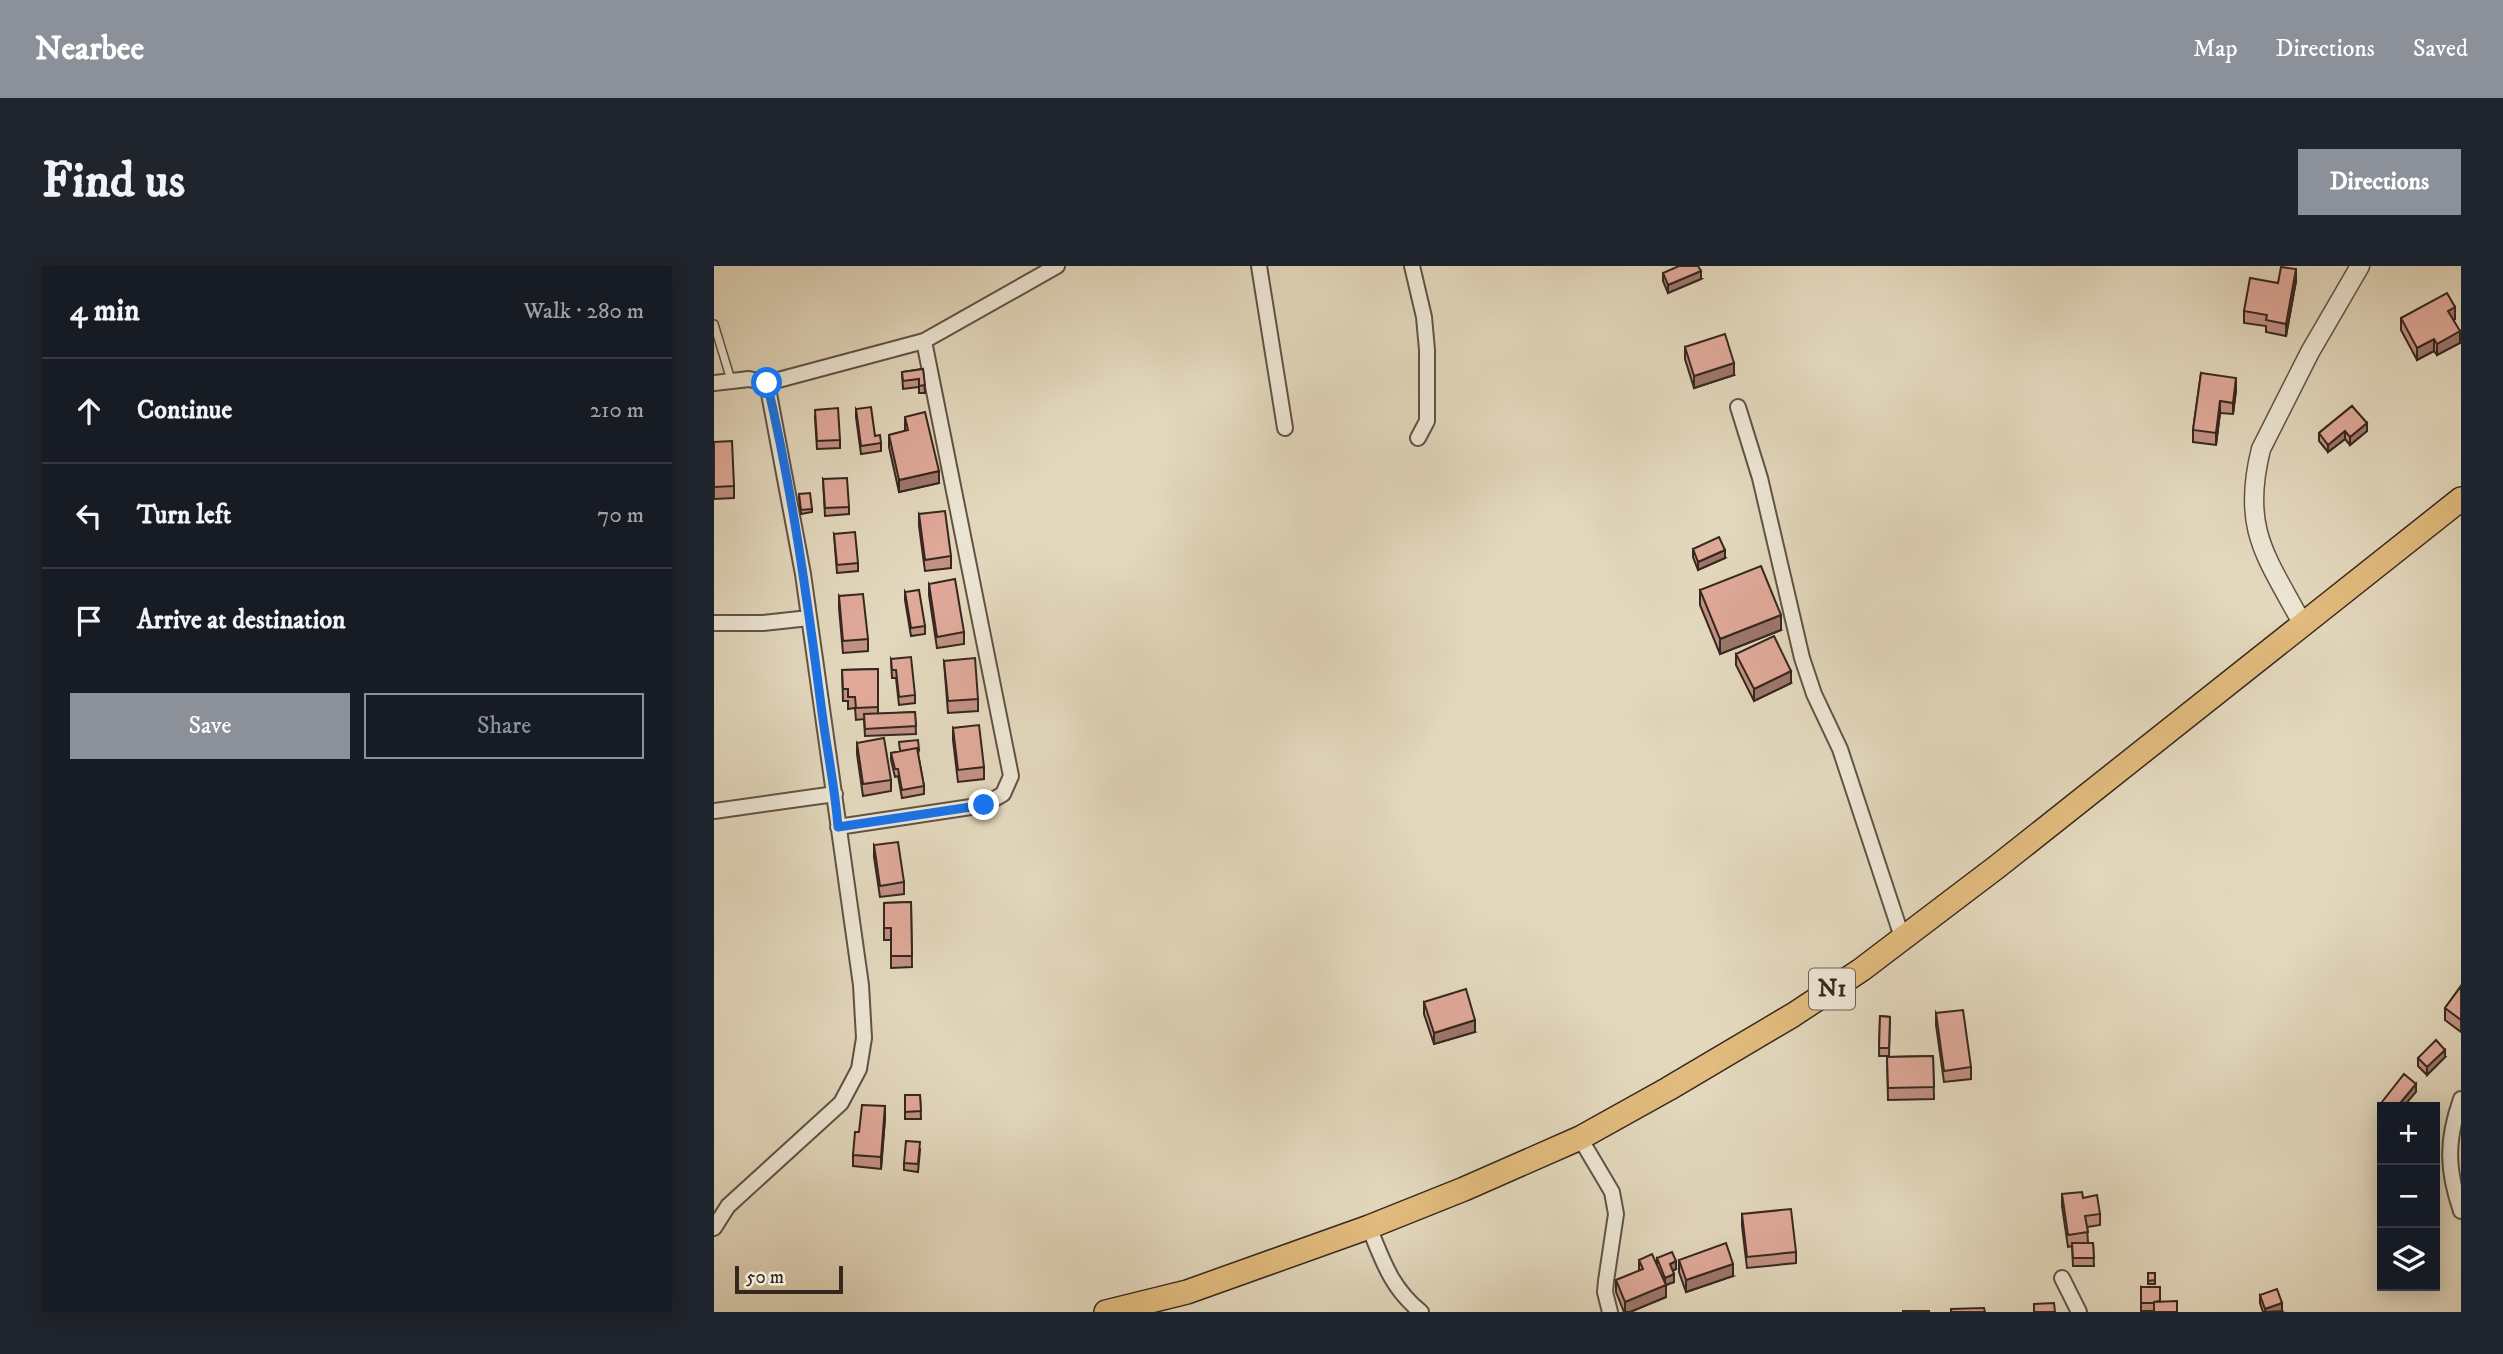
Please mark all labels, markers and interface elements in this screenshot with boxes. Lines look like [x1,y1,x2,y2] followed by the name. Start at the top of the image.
[35,29,144,70] text: Nearbee
[2193,34,2238,64] text: Map
[2276,34,2375,64] text: Directions
[2413,34,2468,64] text: Saved
[2298,149,2461,215] button: Directions
[42,151,185,213] text: Find us
[70,293,140,330] text: 4 min
[523,297,644,326] text: Walk · 280 m
[751,367,782,398] route start
[70,392,108,430] icon: ahead
[137,394,232,427] text: Continue
[590,396,644,425] text: 210 m
[70,497,108,535] icon: left
[137,499,231,532] text: Turn left
[597,501,644,530] text: 70 m
[70,602,108,640] icon: arrive
[137,604,346,637] text: Arrive at destination
[70,693,350,759] button: Save
[364,693,644,759] button: Share
[968,789,999,820] route end
[1809,968,1855,1010] road number: N1
[2377,1102,2440,1291] map controls
[2377,1102,2440,1165] button: +
[2377,1165,2440,1228] button: −
[2377,1228,2440,1291] button: layers
[735,1263,844,1295] scale bar
[746,1266,784,1289] text: 50 m

